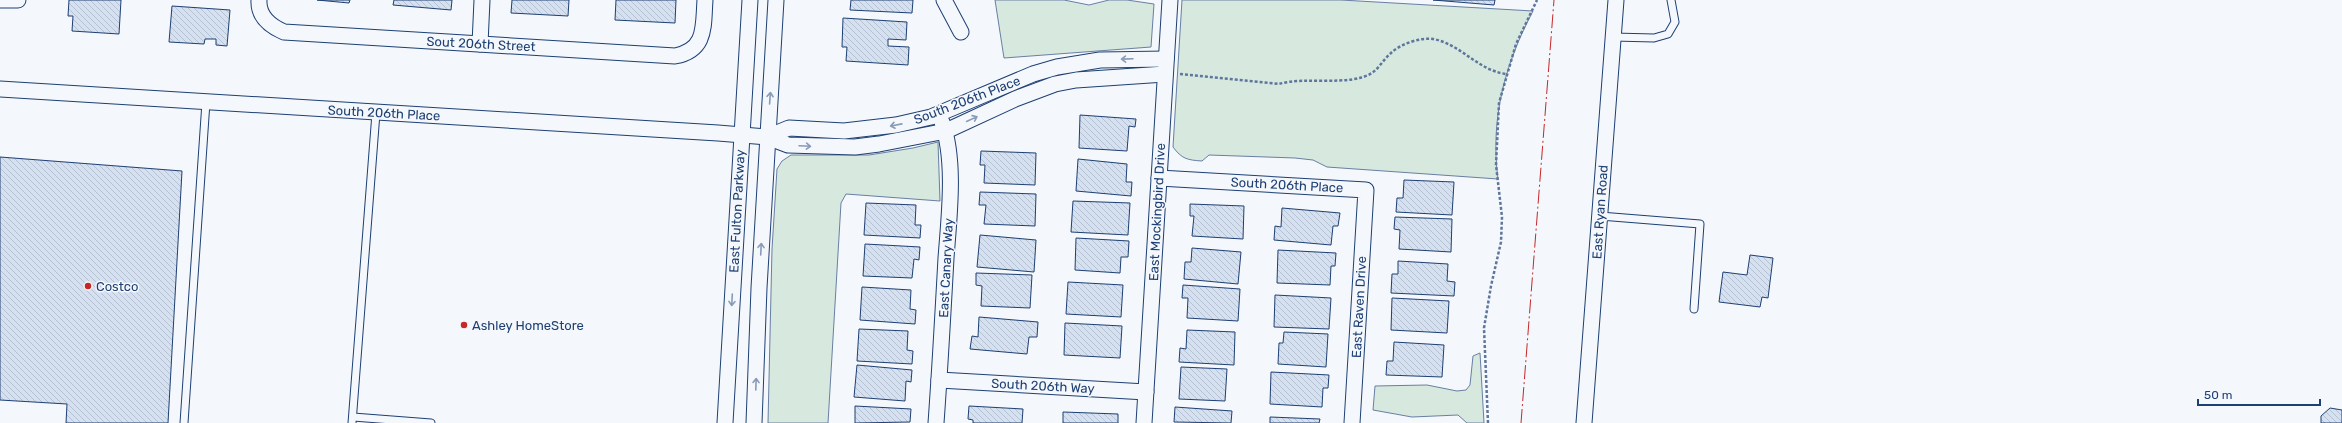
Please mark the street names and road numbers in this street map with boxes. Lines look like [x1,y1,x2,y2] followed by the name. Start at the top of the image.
[426,34,536,54] street label: Sout 206th Street
[912,73,1022,127] street label: South 206th Place
[327,103,441,123] street label: South 206th Place
[1146,143,1169,281] street label: East Mockingbird Drive
[726,149,748,273] street label: East Fulton Parkway
[1589,164,1611,260] street label: East Ryan Road
[1230,175,1344,195] street label: South 206th Place
[936,218,956,318] street label: East Canary Way
[1349,256,1369,358] street label: East Raven Drive
[991,376,1095,396] street label: South 206th Way

